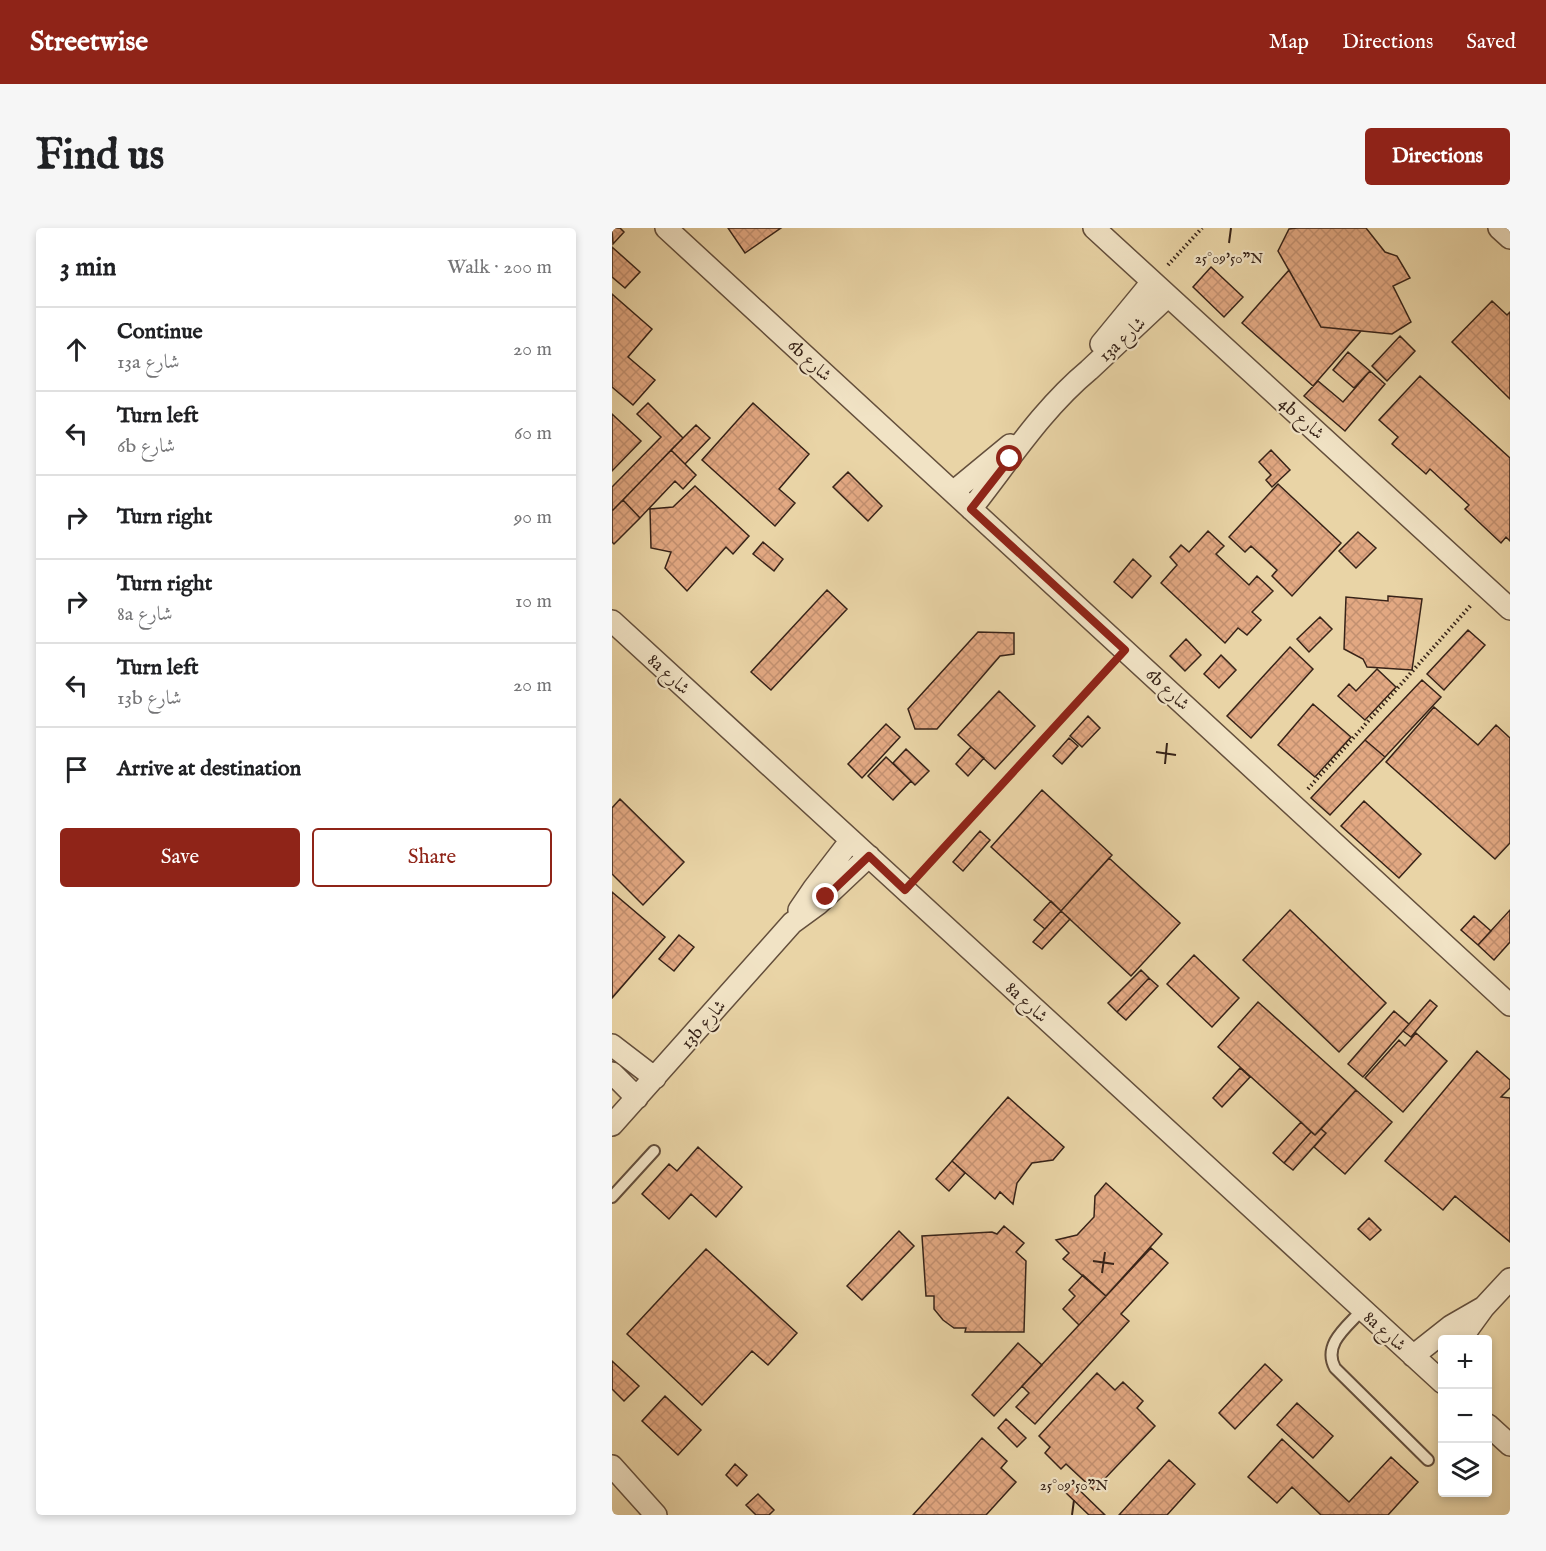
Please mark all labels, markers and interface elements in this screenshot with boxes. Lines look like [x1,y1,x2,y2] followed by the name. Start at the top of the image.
[30,25,148,60] text: Streetwise
[1269,29,1309,56] text: Map
[1342,29,1433,56] text: Directions
[1466,29,1516,56] text: Saved
[1365,128,1510,185] button: Directions
[36,130,164,183] text: Find us
[1195,249,1263,268] text: 25°09'50"N
[60,251,116,284] text: 3 min
[447,255,552,280] text: Walk · 200 m
[1095,312,1153,369] street label: 13a شارع
[117,318,203,346] text: Continue
[60,333,93,366] icon: ahead
[781,335,836,389] street label: 6b شارع
[513,337,552,362] text: 20 m
[117,350,180,375] text: 13a شارع
[1272,393,1329,447] street label: 4b شارع
[117,402,199,430] text: Turn left
[60,417,93,450] icon: left
[514,421,552,446] text: 60 m
[117,434,175,459] text: 6b شارع
[996,445,1022,471] route start
[60,501,93,534] icon: right
[117,503,212,531] text: Turn right
[514,505,552,530] text: 90 m
[117,570,212,598] text: Turn right
[60,585,93,618] icon: right
[515,589,552,614] text: 10 m
[117,602,173,627] text: 8a شارع
[640,650,694,702] street label: 8a شارع
[117,654,199,682] text: Turn left
[1139,664,1194,718] street label: 6b شارع
[60,669,93,702] icon: left
[513,673,552,698] text: 20 m
[117,686,182,711] text: 13b شارع
[60,753,93,786] icon: arrive
[117,755,301,783] text: Arrive at destination
[60,828,300,887] button: Save
[312,828,552,887] button: Share
[812,883,838,909] route end
[998,978,1052,1030] street label: 8a شارع
[676,995,733,1056] street label: 13b شارع
[1356,1307,1410,1359] street label: 8a شارع
[1438,1335,1492,1497] map controls
[1438,1335,1492,1389] button: +
[1438,1389,1492,1443] button: −
[1438,1443,1492,1497] button: layers
[1040,1476,1108,1495] text: 25°09'50"N

